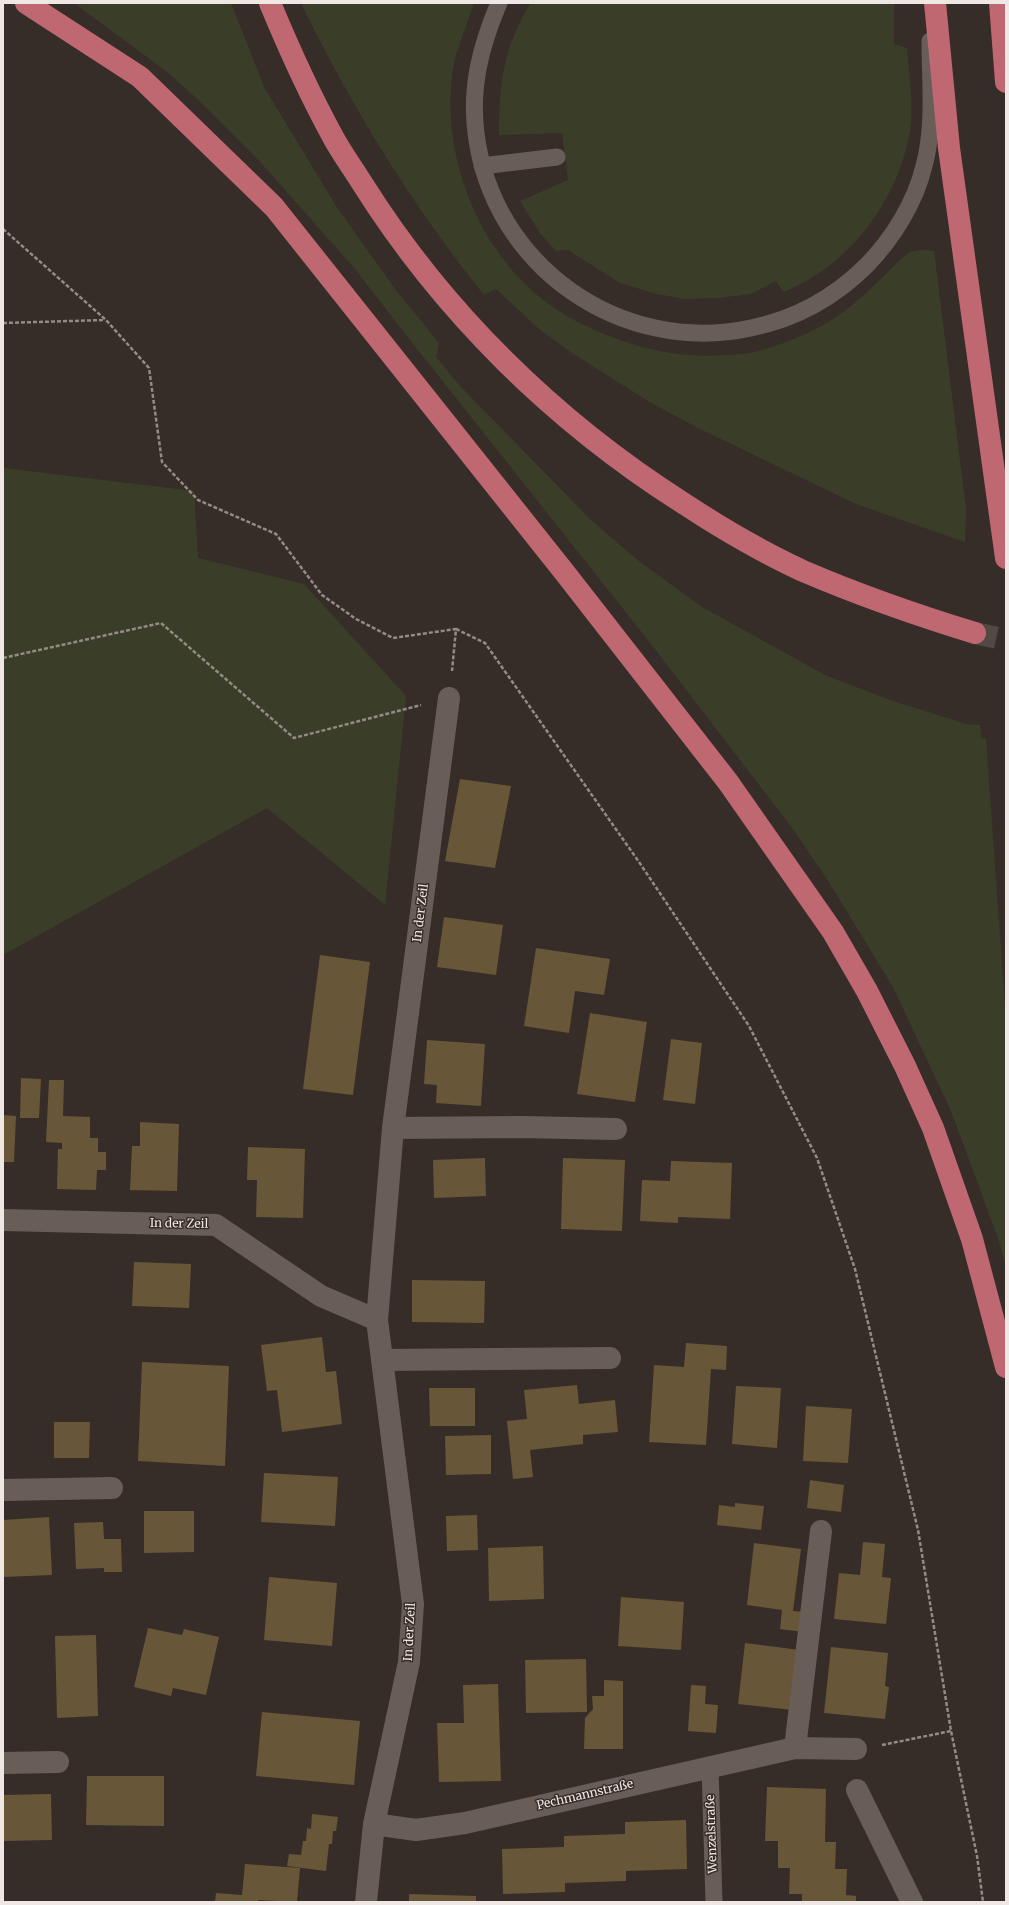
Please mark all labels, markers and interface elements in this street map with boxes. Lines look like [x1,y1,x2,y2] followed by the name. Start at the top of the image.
[410,883,432,943] street label: In der Zeil
[150,1216,208,1232] street label: In der Zeil
[401,1602,419,1662] street label: In der Zeil
[535,1777,635,1813] street label: Pechmannstraße
[703,1794,721,1874] street label: Wenzelstraße

